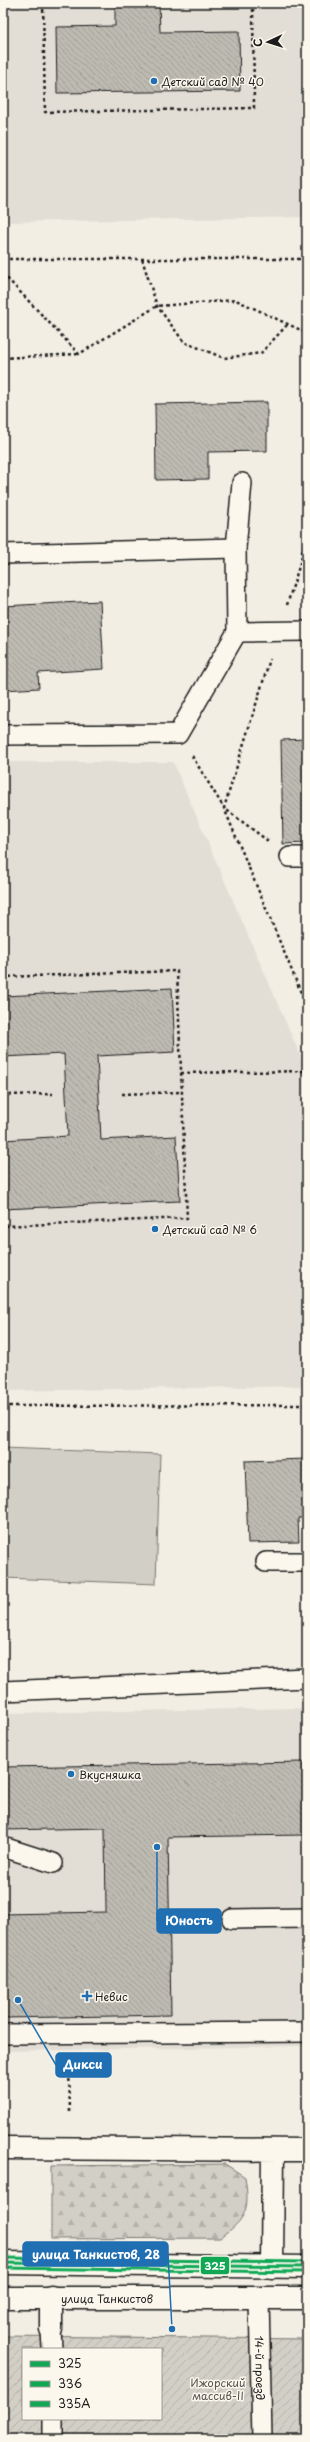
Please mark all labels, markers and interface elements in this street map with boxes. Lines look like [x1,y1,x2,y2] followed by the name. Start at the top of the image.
[248,22,288,62] north arrow
[249,38,266,47] text: С
[161,73,264,90] place label: Детский сад № 40
[149,76,159,86] marker: Детский сад № 40
[162,1221,257,1238] place label: Детский сад № 6
[150,1224,160,1234] marker: Детский сад № 6
[79,1766,141,1783] place label: Вкусняшка
[66,1769,76,1779] marker: Вкусняшка
[157,1909,221,1933] callout: Юность
[165,1911,213,1929] text: Юность
[95,1988,128,2005] place label: Невис
[82,1991,92,2001] marker: Невис
[56,2053,111,2077] callout: Дикси
[63,2055,102,2073] text: Дикси
[23,2242,168,2266] callout: улица Танкистов, 28
[32,2245,160,2263] text: улица Танкистов, 28
[200,2256,230,2275] line badge: 325
[204,2257,226,2274] text: 325
[61,2290,153,2307] street label: улица Танкистов
[251,2336,270,2400] street label: 14-й проезд
[22,2348,162,2420] legend
[58,2354,82,2372] text: 325
[58,2374,82,2392] text: 336
[191,2374,245,2404] park label: Ижорский массив-II
[58,2394,90,2412] text: 335А

